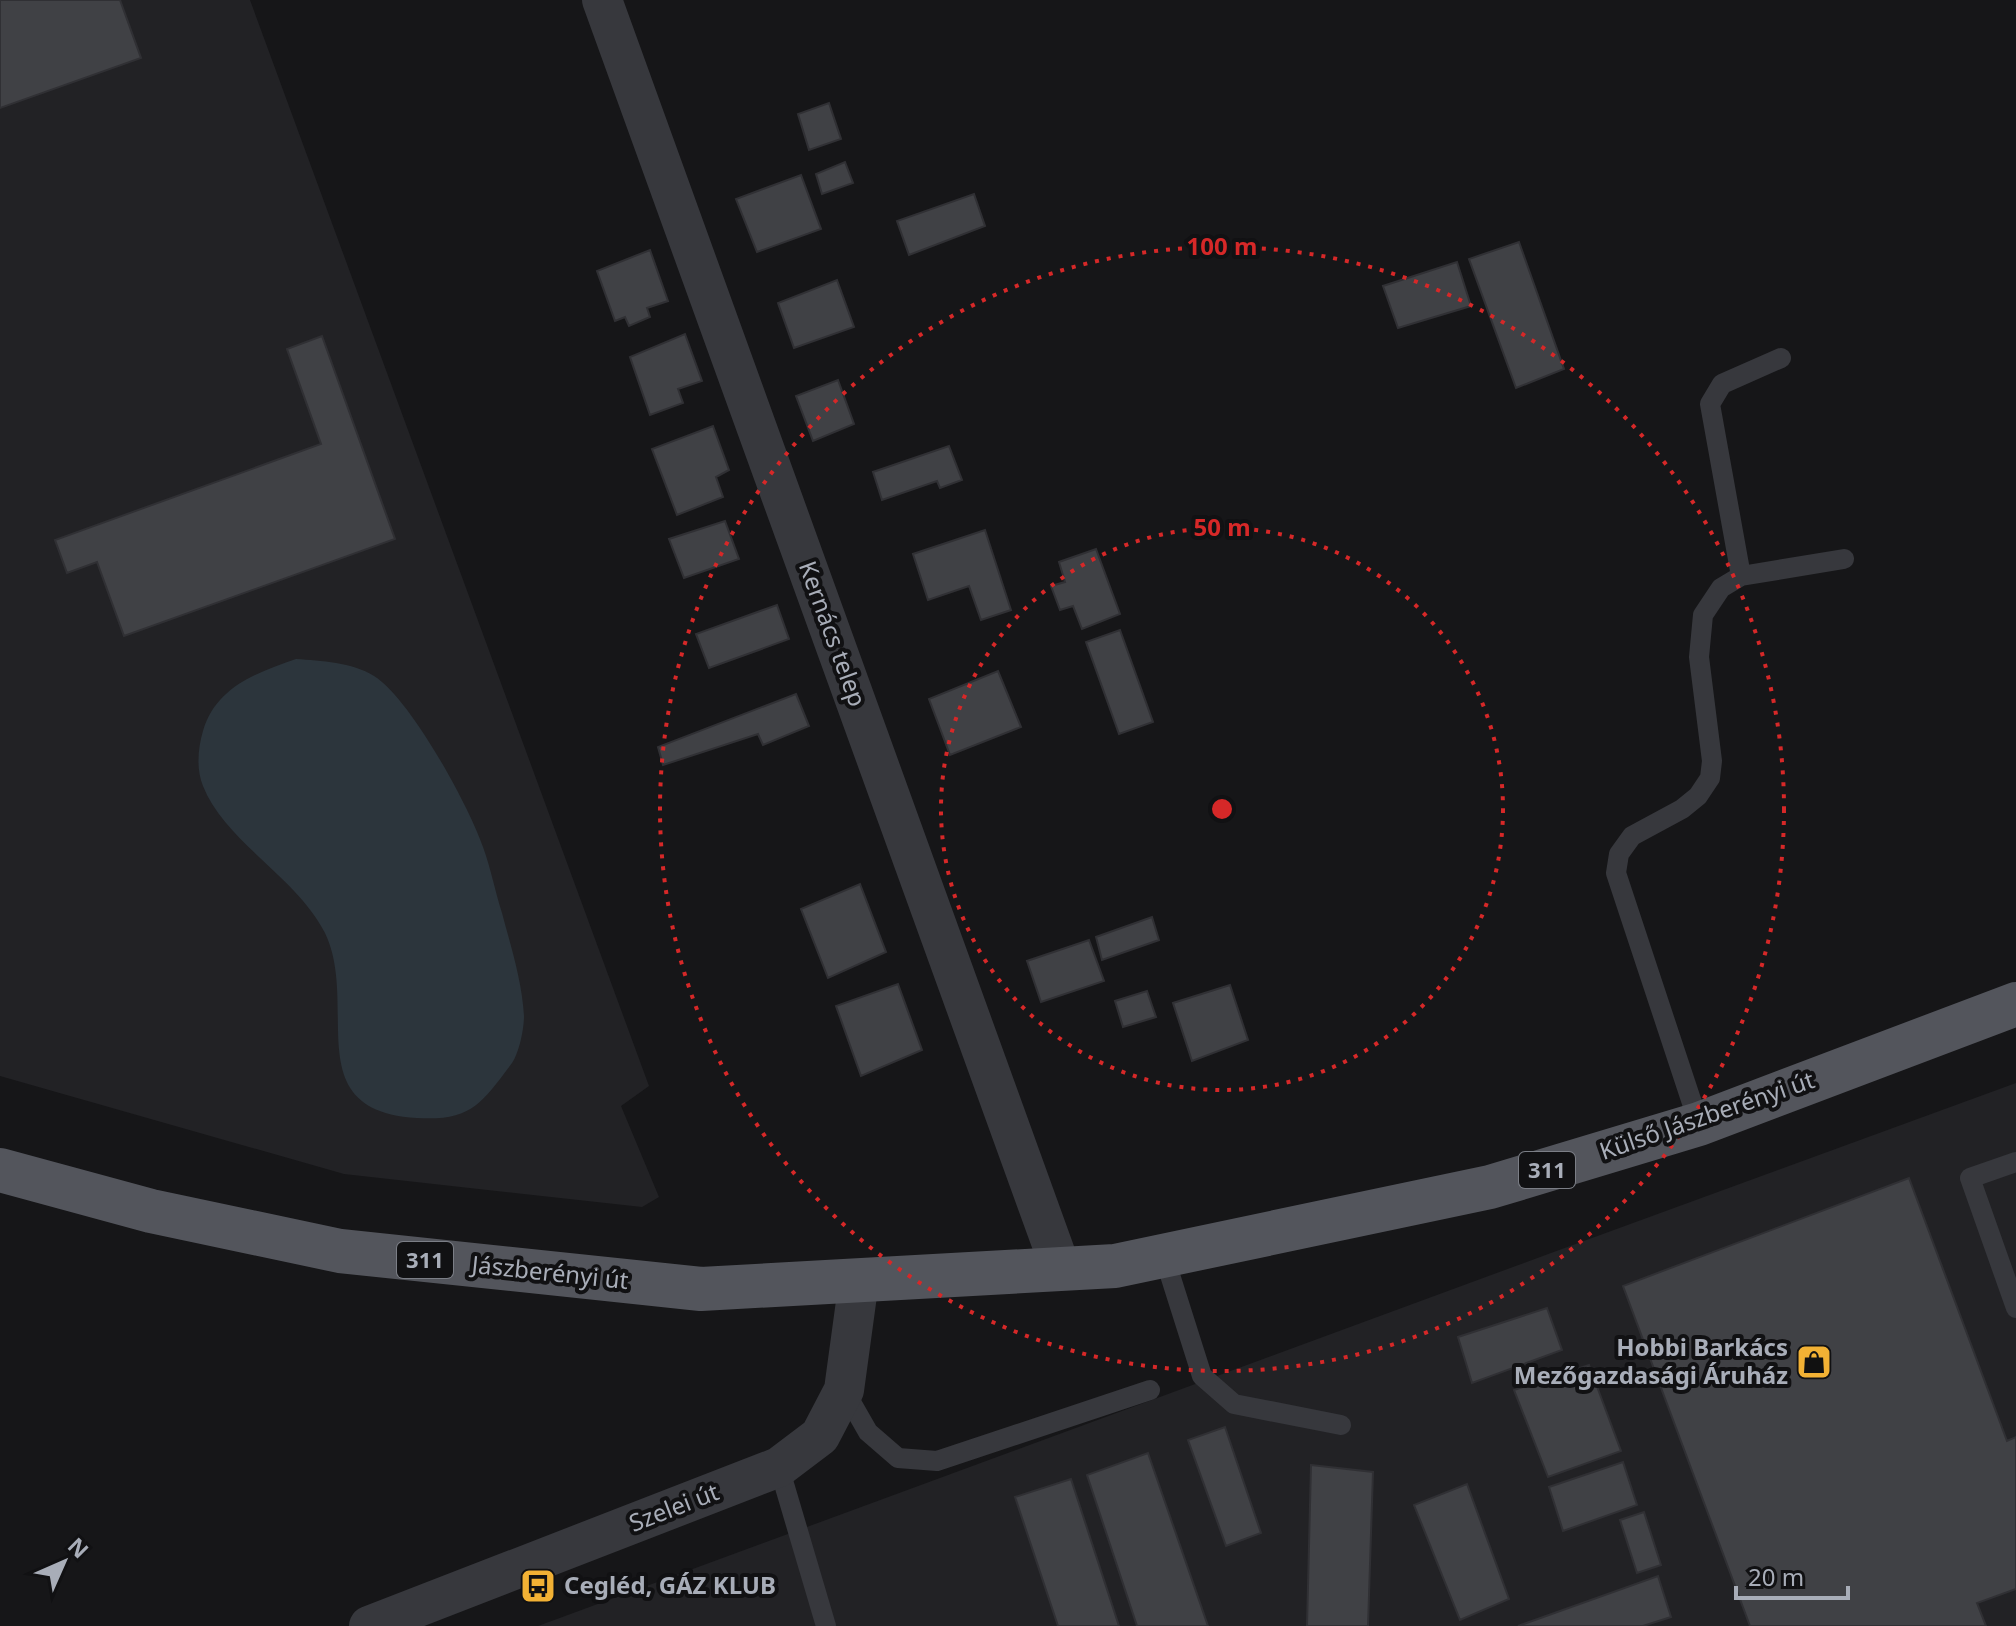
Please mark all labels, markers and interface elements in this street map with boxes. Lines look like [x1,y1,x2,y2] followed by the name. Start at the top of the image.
[1187,229,1257,262] text: 100 m
[1193,510,1251,543] text: 50 m
[792,556,875,711] street label: Kernács telep
[1208,795,1236,823] centre of rings
[1595,1062,1819,1167] street label: Külső Jászberényi út
[1519,1152,1575,1188] road number: 311
[397,1242,453,1278] road number: 311
[468,1247,630,1296] street label: Jászberényi út
[1514,1330,1788,1391] place label: Hobbi Barkács Mezőgazdasági Áruház
[1795,1343,1833,1381] shop icon: Hobbi Barkács Mezőgazdasági Áruház
[624,1474,723,1539] street label: Szelei út
[24,1522,104,1602] north arrow
[62,1530,96,1564] text: N
[1736,1550,1848,1600] scale bar
[1748,1560,1804,1593] text: 20 m
[519,1567,557,1605] bus stop icon: Cegléd, GÁZ KLUB
[564,1568,776,1601] place label: Cegléd, GÁZ KLUB

